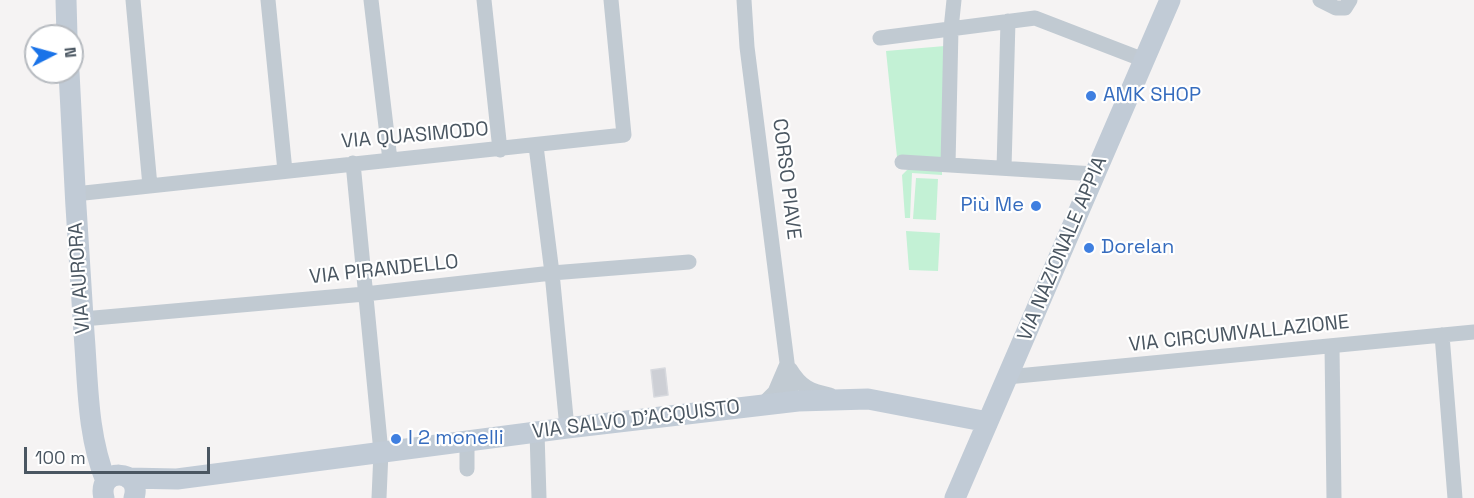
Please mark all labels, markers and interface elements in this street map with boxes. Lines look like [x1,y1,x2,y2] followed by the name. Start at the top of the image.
[24,24,84,84] north arrow
[59,46,81,59] text: N
[1103,84,1201,108] place label: AMK SHOP
[1084,89,1098,103] marker: AMK SHOP
[767,117,805,241] street label: CORSO PIAVE
[340,118,490,154] street label: VIA QUASIMODO
[1013,153,1113,345] street label: VIA NAZIONALE APPIA
[961,194,1024,218] place label: Più Me
[1029,199,1043,213] marker: Più Me
[64,221,96,335] street label: VIA AURORA
[1101,236,1174,260] place label: Dorelan
[1082,241,1096,255] marker: Dorelan
[308,250,460,290] street label: VIA PIRANDELLO
[1128,310,1350,358] street label: VIA CIRCUMVALLAZIONE
[531,395,741,445] street label: VIA SALVO D'ACQUISTO
[408,427,504,451] place label: I 2 monelli
[389,432,403,446] marker: I 2 monelli
[27,435,213,473] scale bar
[35,446,86,469] text: 100 m

